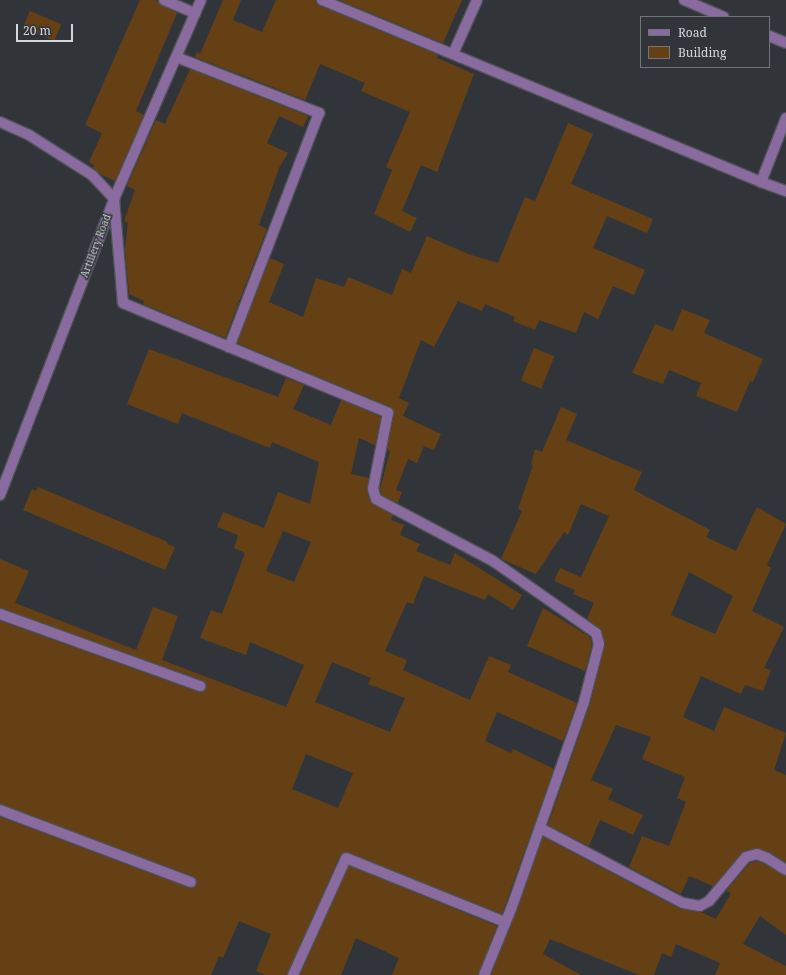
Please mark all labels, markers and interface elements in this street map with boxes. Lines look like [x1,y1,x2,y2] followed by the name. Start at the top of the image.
[18,16,75,42] scale bar
[640,16,770,68] legend
[23,22,51,39] text: 20 m
[678,24,707,41] text: Road
[678,44,726,61] text: Building
[78,213,114,279] street label: Artillery Road

